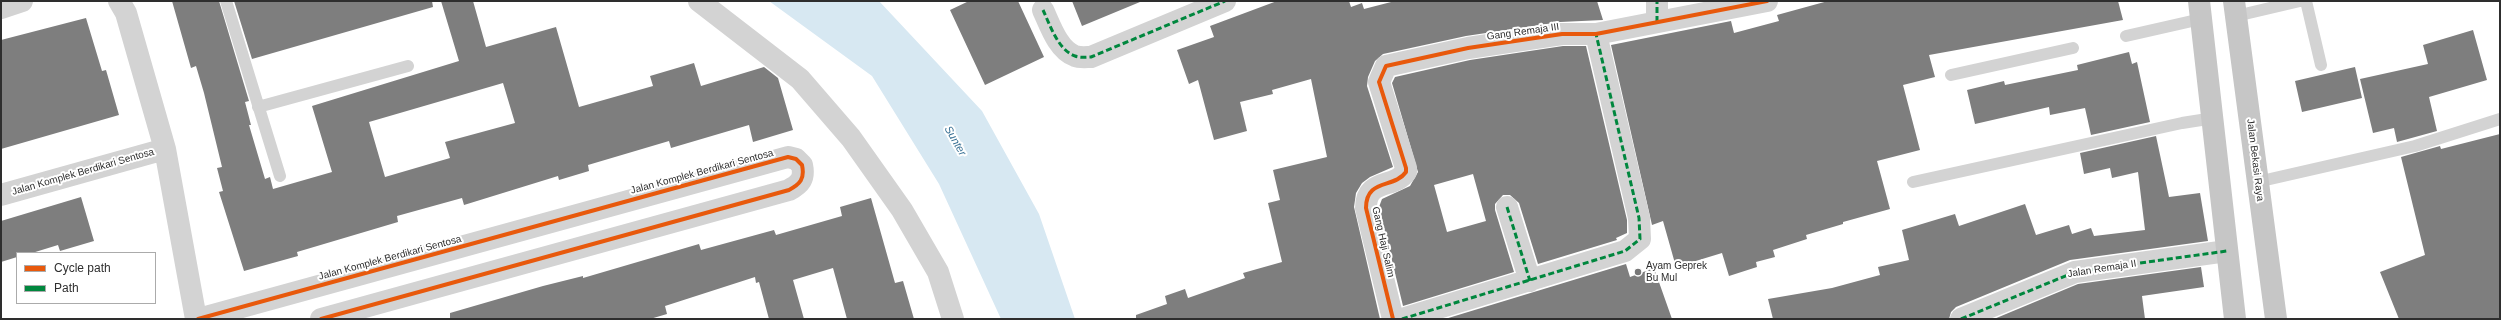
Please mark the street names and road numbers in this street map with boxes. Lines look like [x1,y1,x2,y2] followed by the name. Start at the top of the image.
[1486,21,1560,43] street label: Gang Remaja III
[2244,118,2266,202] street label: Jalan Bekasi Raya
[11,146,155,198] street label: Jalan Komplek Berdikari Sentosa
[629,147,775,197] street label: Jalan Komplek Berdikari Sentosa
[1369,205,1397,279] street label: Gang Haji Salim
[317,233,463,283] street label: Jalan Komplek Berdikari Sentosa
[2067,258,2137,280] street label: Jalan Remaja II

